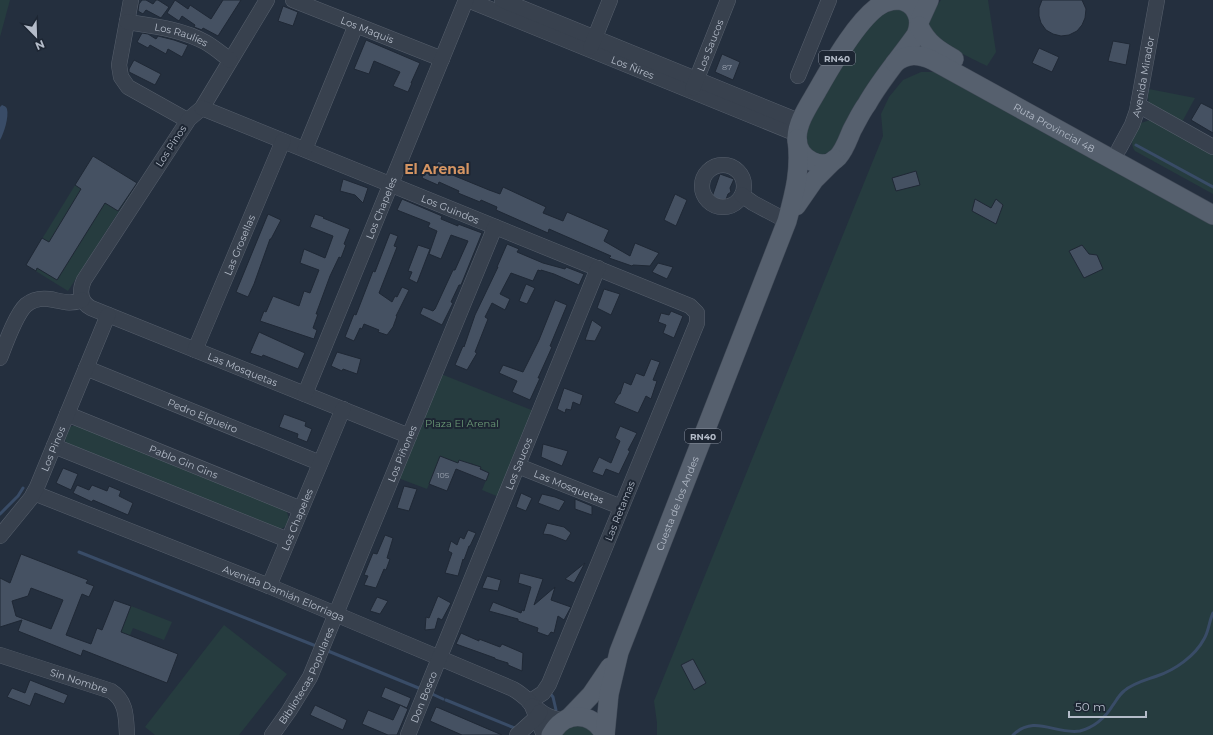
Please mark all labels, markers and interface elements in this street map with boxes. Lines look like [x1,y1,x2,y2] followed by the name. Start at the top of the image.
[339,13,396,46] street label: Los Maquis
[16,16,56,56] north arrow
[694,17,726,73] street label: Los Saucos
[154,20,211,49] street label: Los Raulíes
[1129,35,1157,119] street label: Avenida Mirador
[33,37,47,53] text: N
[819,51,855,65] road number: RN40
[609,53,656,82] street label: Los Ñires
[722,62,732,72] house number: 87
[1011,100,1097,155] street label: Ruta Provincial 48
[153,123,189,169] street label: Los Pinos
[404,160,470,178] district label: El Arenal
[363,175,400,241] street label: Los Chapeles
[419,191,481,226] street label: Los Guindos
[221,213,258,277] street label: Las Grosellas
[206,349,280,389] street label: Las Mosquetas
[166,395,240,435] street label: Pedro Elgueiro
[425,417,499,430] park label: Plaza El Arenal
[384,423,419,484] street label: Los Piñones
[38,424,68,473] street label: Los Pinos
[685,429,721,443] road number: RN40
[502,436,535,492] street label: Los Saucos
[147,442,220,481] street label: Pablo Gin Gins
[653,454,701,552] street label: Cuesta de los Andes
[532,467,606,506] street label: Las Mosquetas
[437,470,450,480] house number: 105
[602,479,638,543] street label: Las Retamas
[278,487,316,552] street label: Los Chapeles
[221,562,347,624] street label: Avenida Damián Elorriaga
[275,625,336,727] street label: Bibliotecas Populares
[48,665,110,696] street label: Sin Nombre
[407,669,440,725] street label: Don Bosco
[1069,693,1146,719] scale bar
[1075,699,1106,714] text: 50 m

